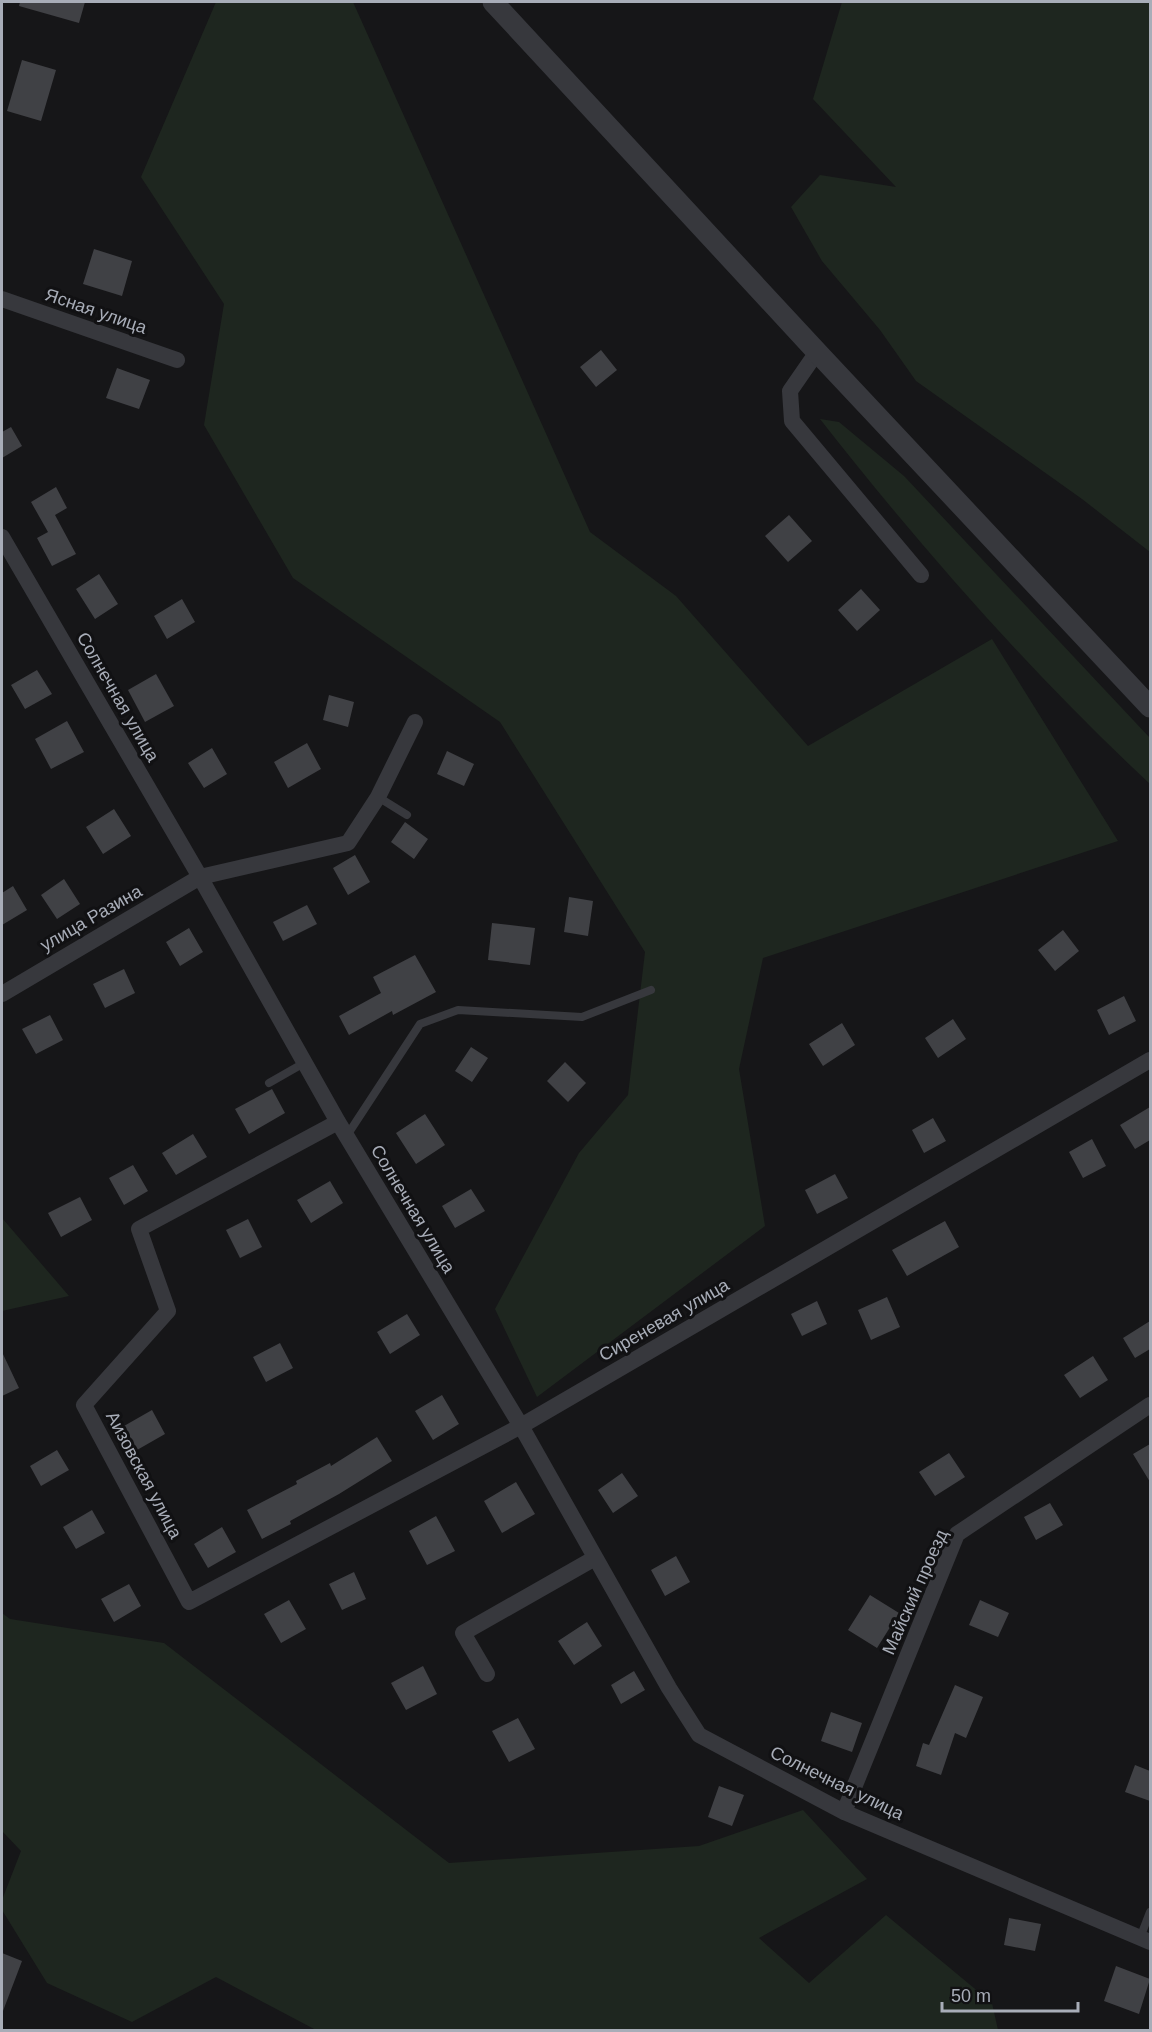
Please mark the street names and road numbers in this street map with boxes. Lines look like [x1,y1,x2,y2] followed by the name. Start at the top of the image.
[43,284,150,338] street label: Ясная улица
[73,629,164,766] street label: Солнечная улица
[37,880,146,955] street label: улица Разина
[367,1141,460,1278] street label: Солнечная улица
[596,1274,733,1365] street label: Сиреневая улица
[102,1408,186,1543] street label: Аизовская улица
[878,1526,952,1658] street label: Майский проезд
[767,1742,908,1824] street label: Солнечная улица

